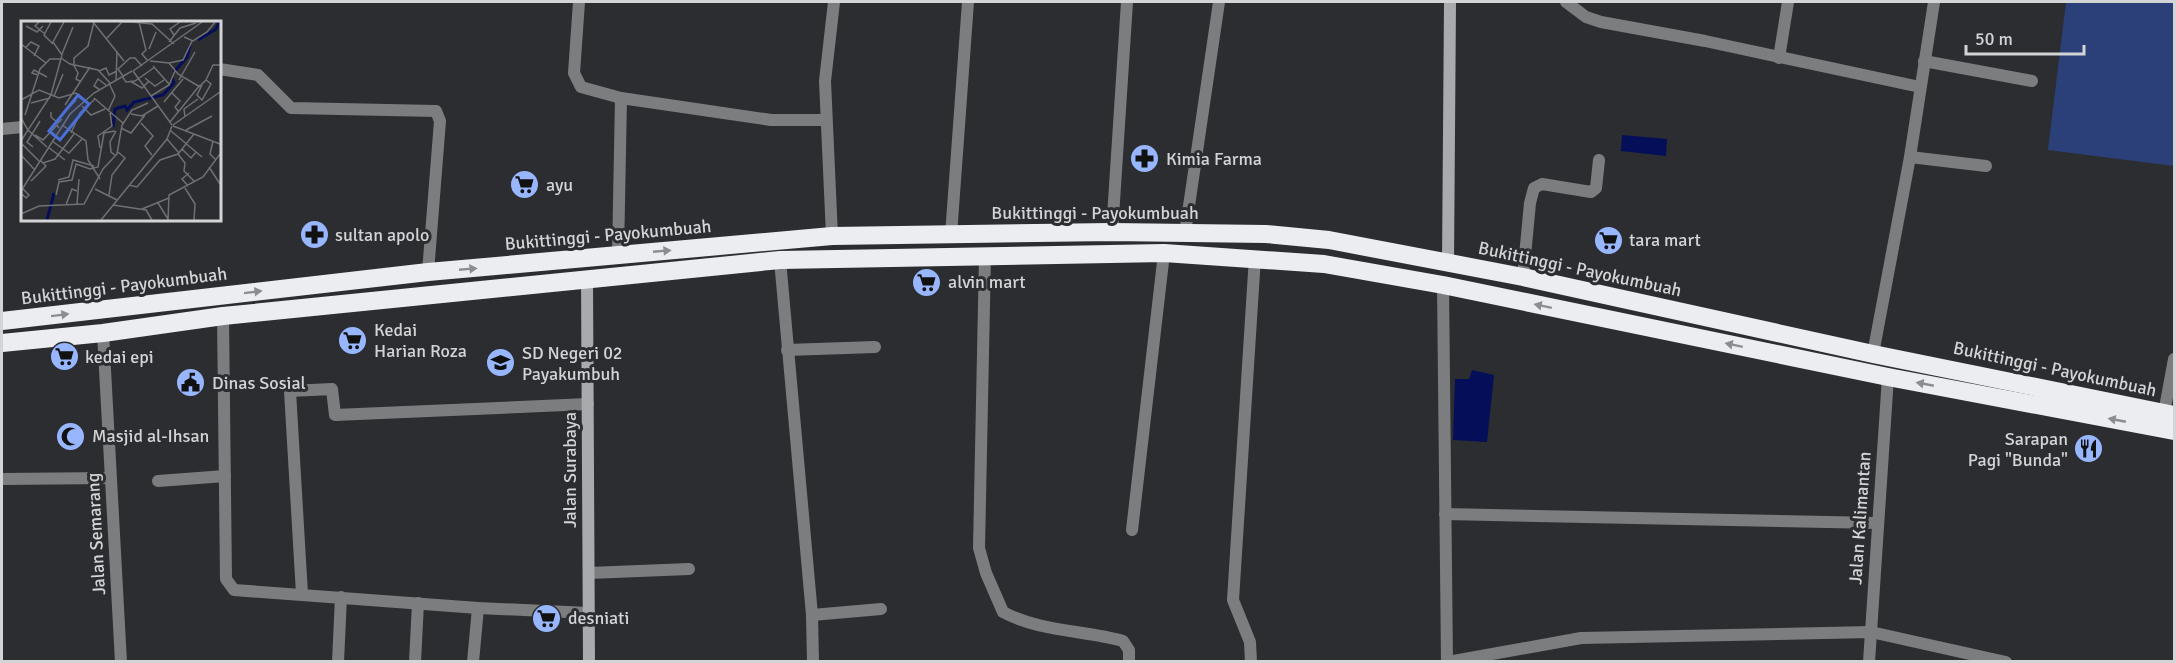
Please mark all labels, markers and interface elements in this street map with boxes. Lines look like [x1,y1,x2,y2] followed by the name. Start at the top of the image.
[1966,18,2084,56] scale bar
[21,21,220,220] inset map
[1975,28,2013,50] text: 50 m
[1129,143,1161,175] pharmacy icon: Kimia Farma
[1166,148,1262,170] place label: Kimia Farma
[509,169,541,201] supermarket icon: ayu
[546,174,573,196] place label: ayu
[991,202,1199,224] street label: Bukittinggi - Payokumbuah
[504,215,712,255] street label: Bukittinggi - Payokumbuah
[298,219,330,251] pharmacy icon: sultan apolo
[335,224,429,246] place label: sultan apolo
[1592,224,1624,256] supermarket icon: tara mart
[1629,229,1701,251] place label: tara mart
[1476,237,1684,301] street label: Bukittinggi - Payokumbuah
[653,246,672,256] one-way arrow
[20,262,228,310] street label: Bukittinggi - Payokumbuah
[459,264,478,274] one-way arrow
[911,266,943,298] supermarket icon: alvin mart
[948,271,1026,293] place label: alvin mart
[244,288,263,297] one-way arrow
[1534,300,1553,310] one-way arrow
[50,310,69,320] one-way arrow
[374,319,467,362] place label: Kedai Harian Roza
[337,324,369,356] supermarket icon: Kedai Harian Roza
[1951,337,2159,401] street label: Bukittinggi - Payokumbuah
[1725,340,1744,349] one-way arrow
[48,341,80,373] supermarket icon: kedai epi
[522,342,623,385] place label: SD Negeri 02 Payakumbuh
[85,346,154,368] place label: kedai epi
[485,347,517,379] school or university icon: SD Negeri 02 Payakumbuh
[175,367,207,399] public building icon: Dinas Sosial
[212,372,306,394] place label: Dinas Sosial
[1916,379,1935,388] one-way arrow
[559,412,581,528] street label: Jalan Surabaya
[2107,415,2126,424] one-way arrow
[55,420,87,452] mosque icon: Masjid al-Ihsan
[92,425,209,447] place label: Masjid al-Ihsan
[1968,428,2068,471] place label: Sarapan Pagi "Bunda"
[2073,433,2105,465] restaurant icon: Sarapan Pagi "Bunda"
[1844,451,1876,585] street label: Jalan Kalimantan
[82,472,110,596] street label: Jalan Semarang
[531,602,563,634] supermarket icon: desniati
[568,607,629,629] place label: desniati

